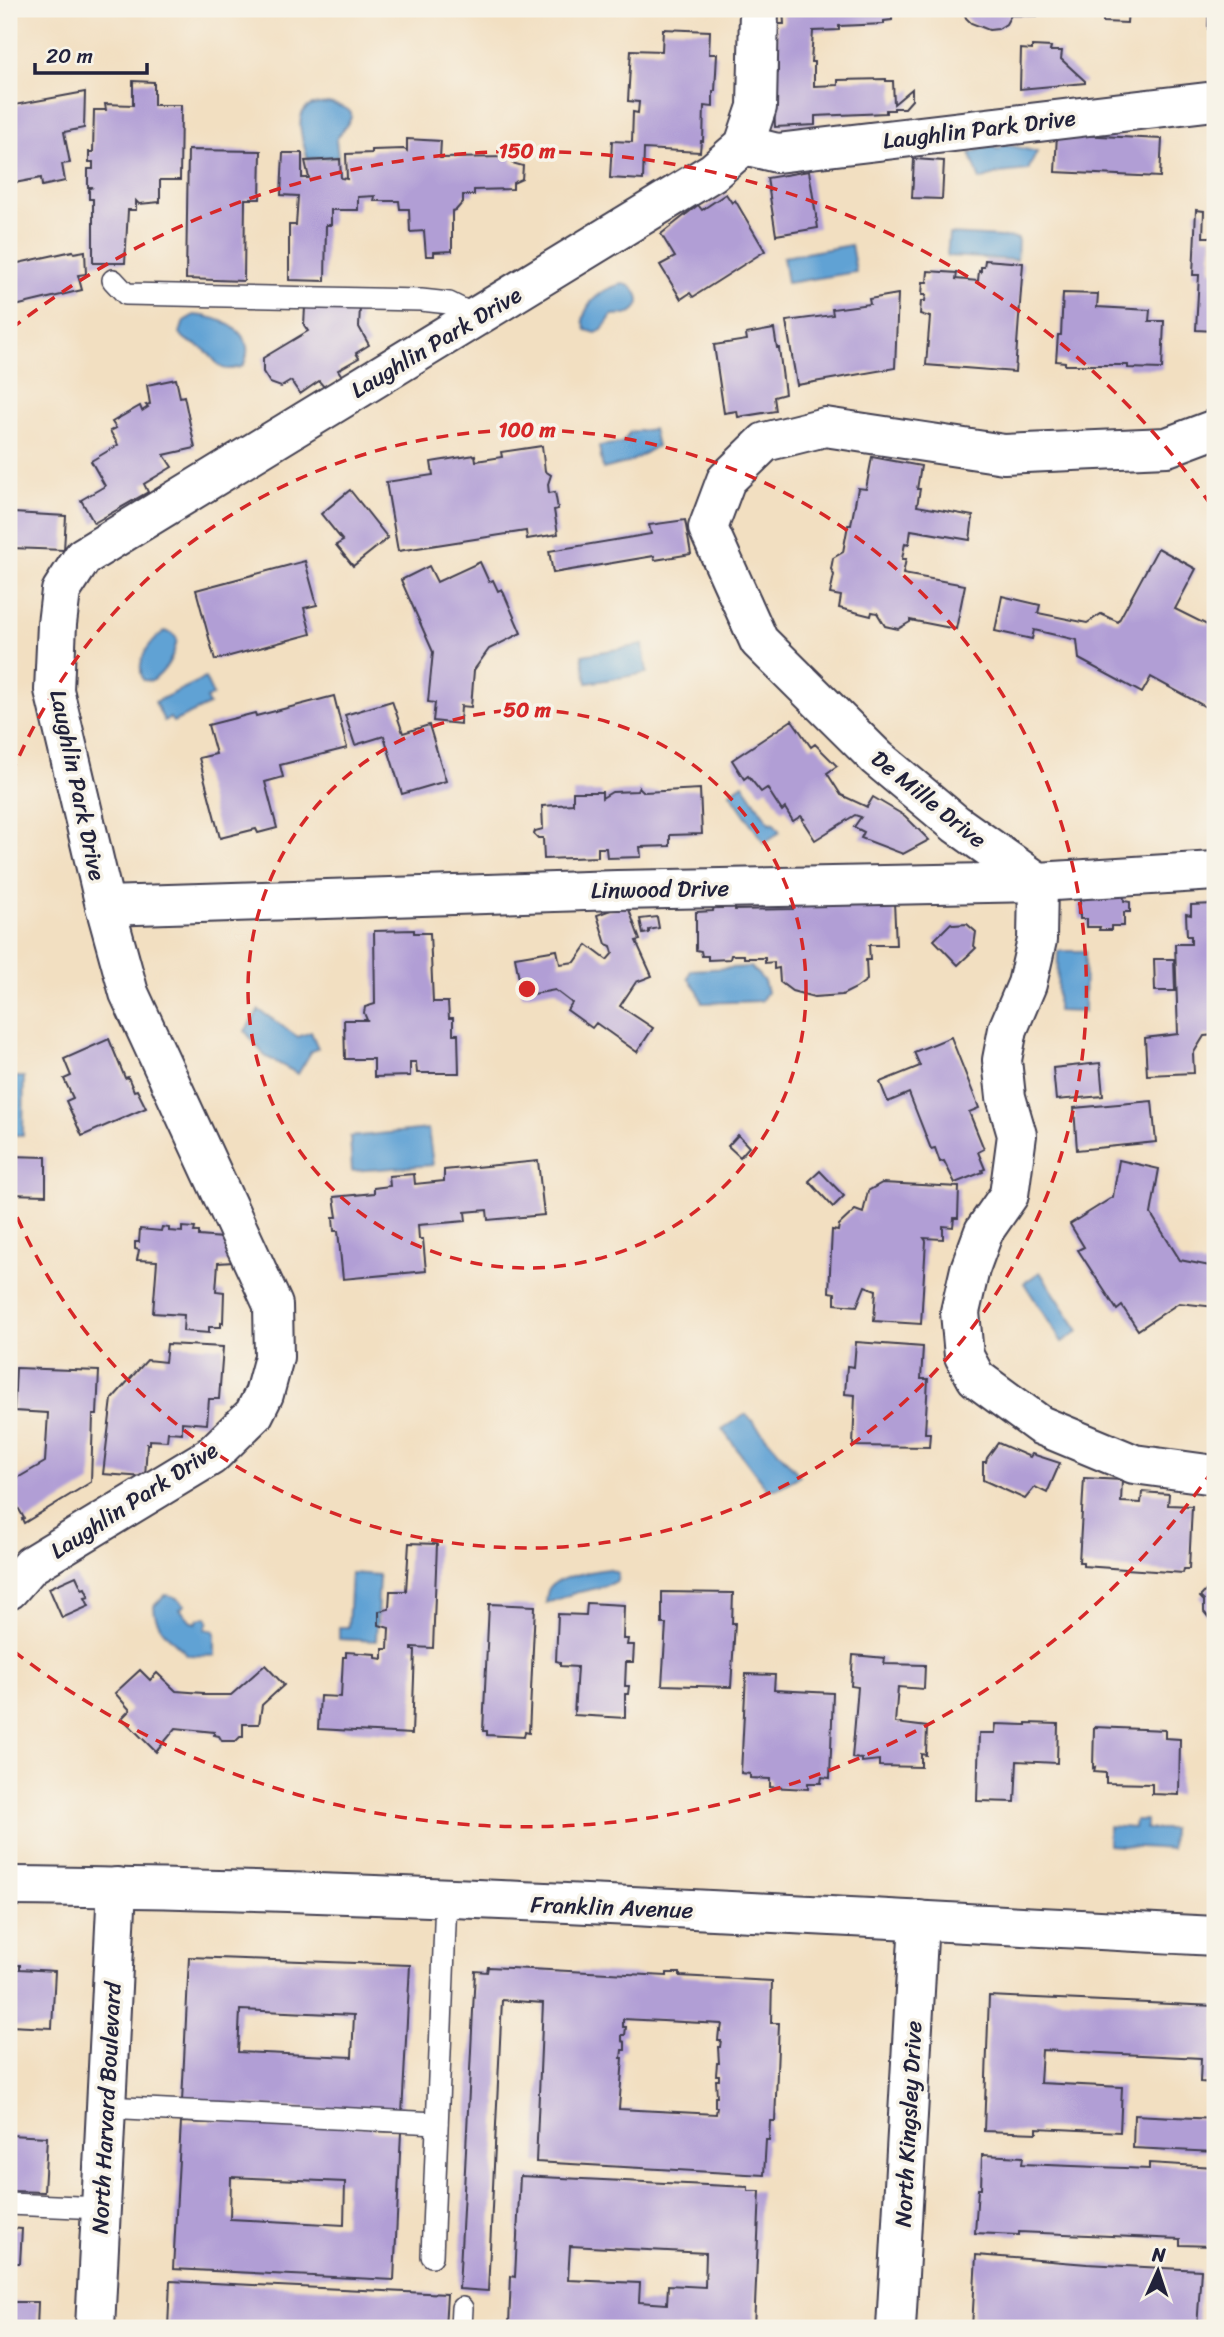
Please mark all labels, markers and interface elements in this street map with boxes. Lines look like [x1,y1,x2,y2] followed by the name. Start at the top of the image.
[35,32,147,76] scale bar
[46,37,93,75] text: 20 m
[880,97,1078,162] street label: Laughlin Park Drive
[499,132,556,170] text: 150 m
[343,275,530,410] street label: Laughlin Park Drive
[498,411,556,449] text: 100 m
[37,686,118,884] street label: Laughlin Park Drive
[503,691,552,729] text: 50 m
[861,739,996,859] street label: De Mille Drive
[590,868,730,911] street label: Linwood Drive
[515,977,539,1001] centre of rings
[42,1430,227,1570] street label: Laughlin Park Drive
[530,1884,694,1931] street label: Franklin Avenue
[79,1979,134,2235] street label: North Harvard Boulevard
[883,2020,934,2228] street label: North Kingsley Drive
[1122,2236,1192,2306] north arrow
[1150,2238,1167,2271] text: N

